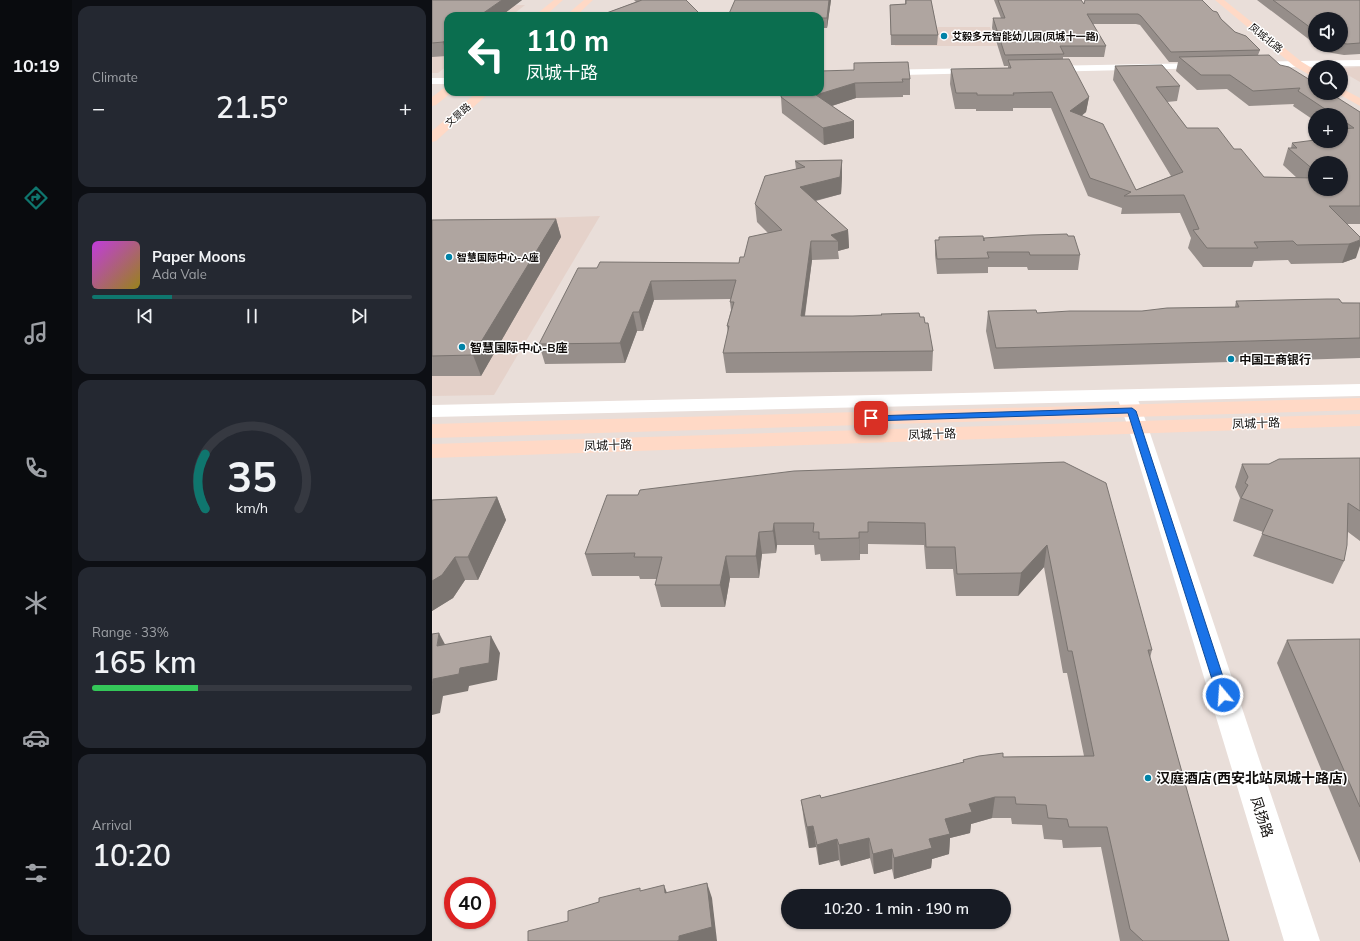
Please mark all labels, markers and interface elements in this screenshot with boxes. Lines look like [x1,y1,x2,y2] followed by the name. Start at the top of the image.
[1308,12,1348,196] map controls
[1308,12,1348,52] button: sound
[1246,20,1286,56] street label: 凤城北路
[526,23,609,58] text: 110 m
[460,28,512,80] icon: left
[952,30,1099,43] place label: 艾毅多元智能幼儿园(凤城十一路)
[939,31,949,41] marker: 艾毅多元智能幼儿园(凤城十一路)
[12,54,60,77] text: 10:19
[1308,60,1348,100] button: search
[526,61,598,84] text: 凤城十路
[92,69,138,85] text: Climate
[216,88,288,126] text: 21.5°
[92,94,105,122] text: −
[399,94,412,122] text: +
[442,100,474,130] street label: 文景路
[1308,108,1348,148] button: +
[1308,156,1348,196] button: −
[22,184,50,212] icon: directions
[152,247,246,266] text: Paper Moons
[457,251,539,264] place label: 智慧国际中心-A座
[444,252,454,262] marker: 智慧国际中心-A座
[152,266,207,282] text: Ada Vale
[134,305,156,327] icon: previous
[241,305,263,327] icon: pause
[348,305,370,327] icon: next
[22,319,50,347] icon: music
[470,340,568,355] place label: 智慧国际中心-B座
[457,342,467,352] marker: 智慧国际中心-B座
[1239,352,1311,367] place label: 中国工商银行
[1226,354,1236,364] marker: 中国工商银行
[854,401,888,435] pin
[860,407,882,429] icon: arrive
[1232,415,1280,431] street label: 凤城十路
[908,426,956,442] street label: 凤城十路
[584,437,632,453] street label: 凤城十路
[227,449,277,501] text: 35
[22,454,50,482] icon: phone
[236,498,268,516] text: km/h
[22,589,50,617] icon: climate
[92,624,169,640] text: Range · 33%
[92,643,197,681] text: 165 km
[1202,674,1244,716] position arrow
[22,724,50,752] icon: car
[1156,769,1348,787] place label: 汉庭酒店(西安北站凤城十路店)
[1143,773,1153,783] marker: 汉庭酒店(西安北站凤城十路店)
[1247,794,1277,840] street label: 凤扬路
[92,817,132,833] text: Arrival
[92,836,171,874] text: 10:20
[22,859,50,887] icon: filters
[444,877,496,929] speed limit sign: 40
[823,899,969,918] text: 10:20 · 1 min · 190 m

